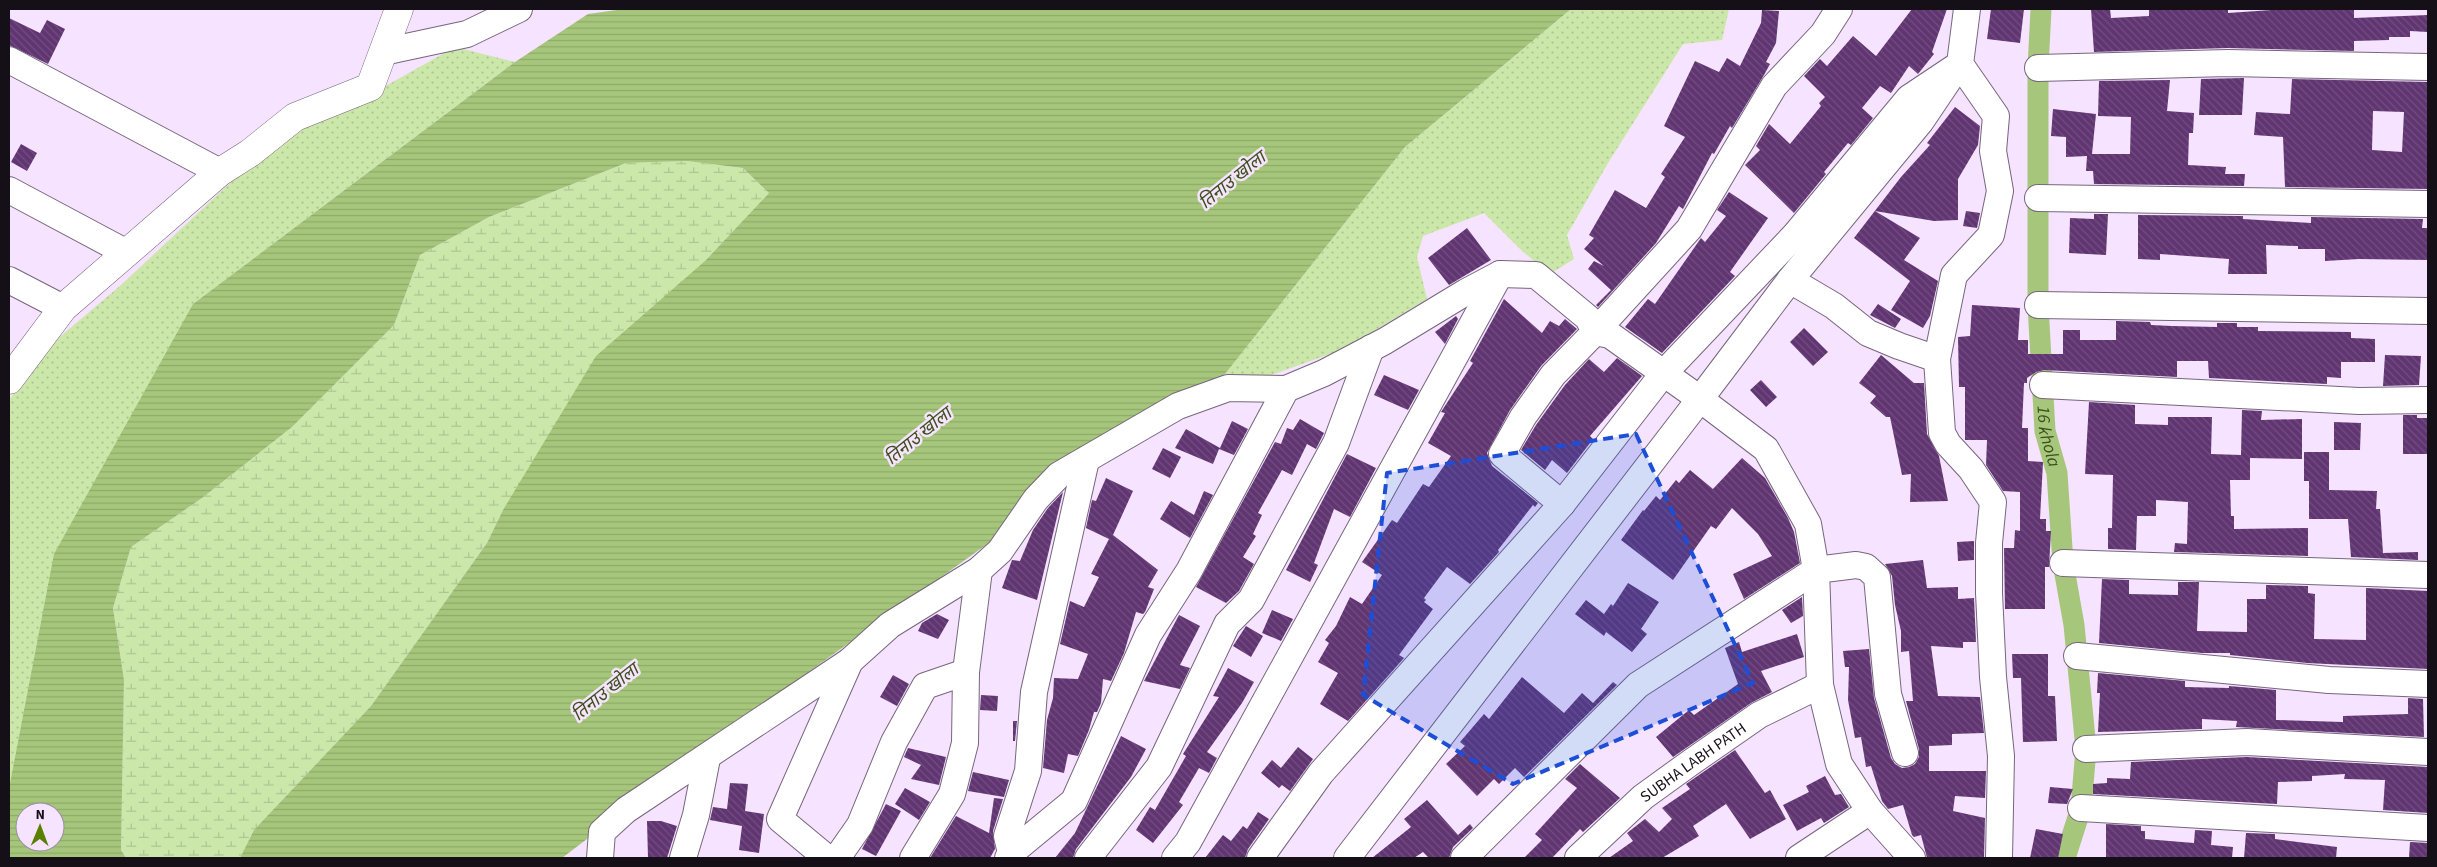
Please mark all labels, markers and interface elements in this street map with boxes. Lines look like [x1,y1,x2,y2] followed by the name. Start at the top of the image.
[1194,144,1274,215] water label: तिनाउ खोला
[880,400,960,471] water label: तिनाउ खोला
[2031,405,2067,470] water label: 16 khola
[567,656,647,727] water label: तिनाउ खोला
[1636,717,1751,808] street label: SUBHA LABH PATH
[15,802,65,852] north arrow
[35,805,45,825] text: N

